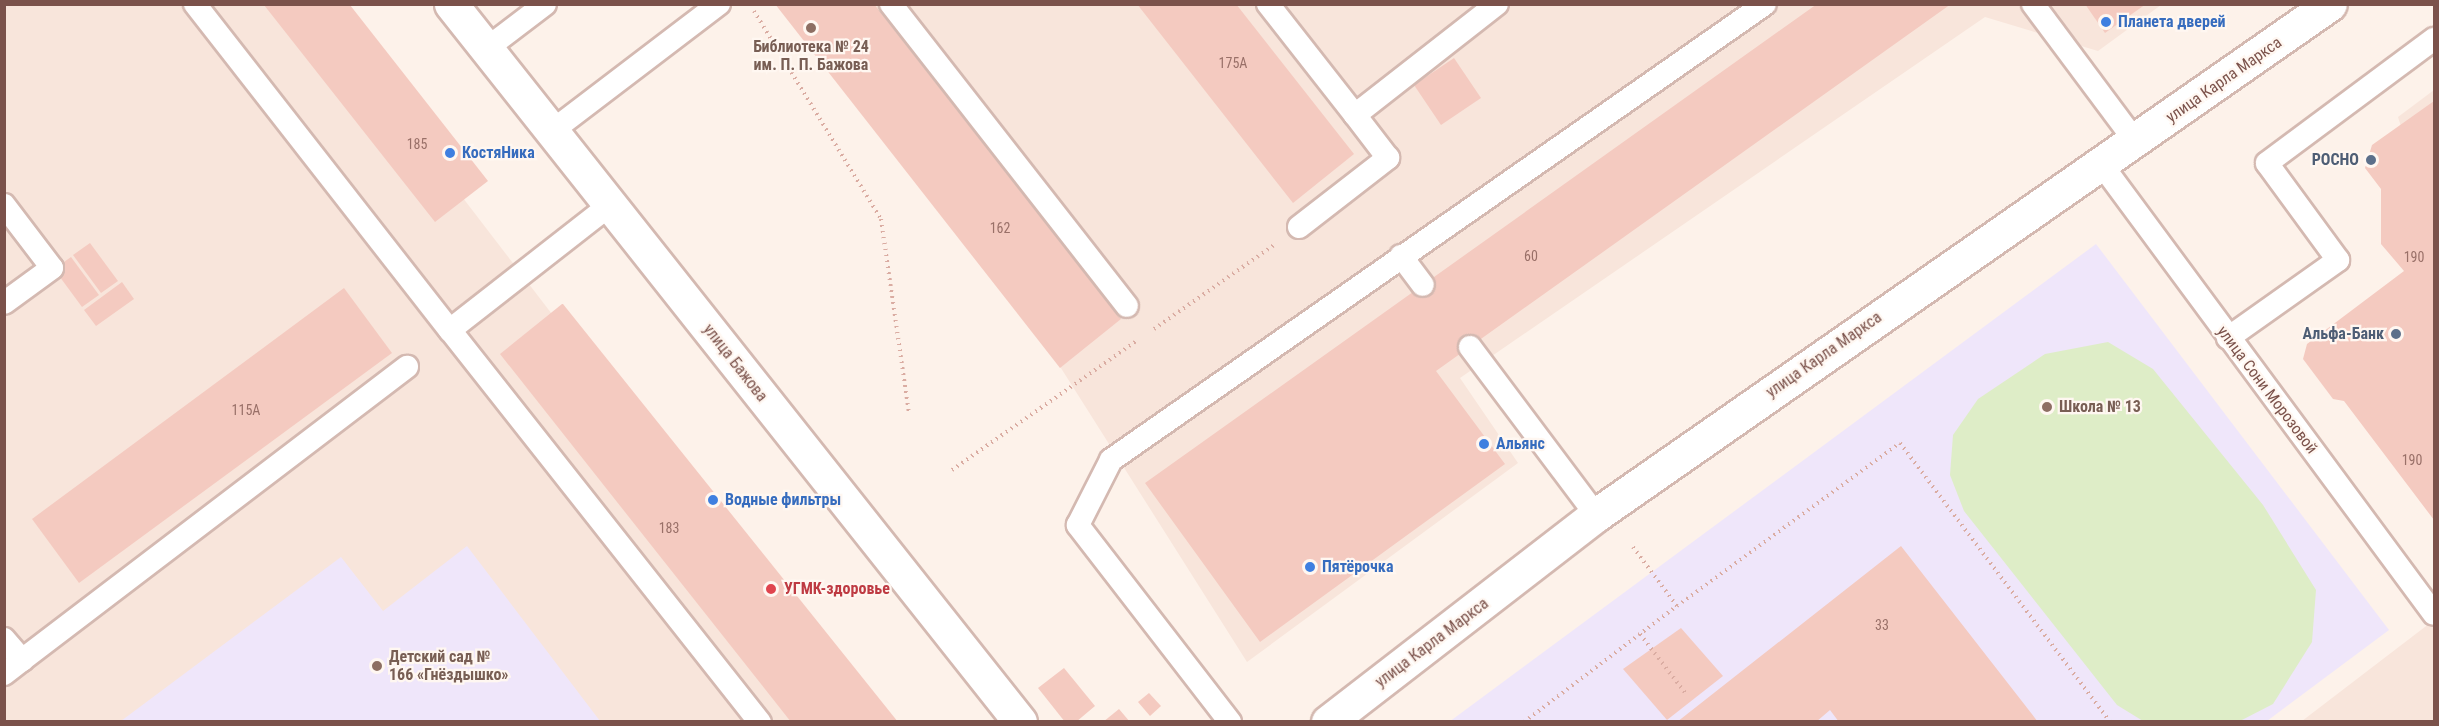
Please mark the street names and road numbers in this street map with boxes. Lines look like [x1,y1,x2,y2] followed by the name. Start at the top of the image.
[2163,33,2285,127] street label: улица Карла Маркса
[1763,308,1885,402] street label: улица Карла Маркса
[699,320,771,406] street label: улица Бажова
[2213,322,2321,458] street label: улица Сони Морозовой
[1372,594,1492,692] street label: улица Карла Маркса

